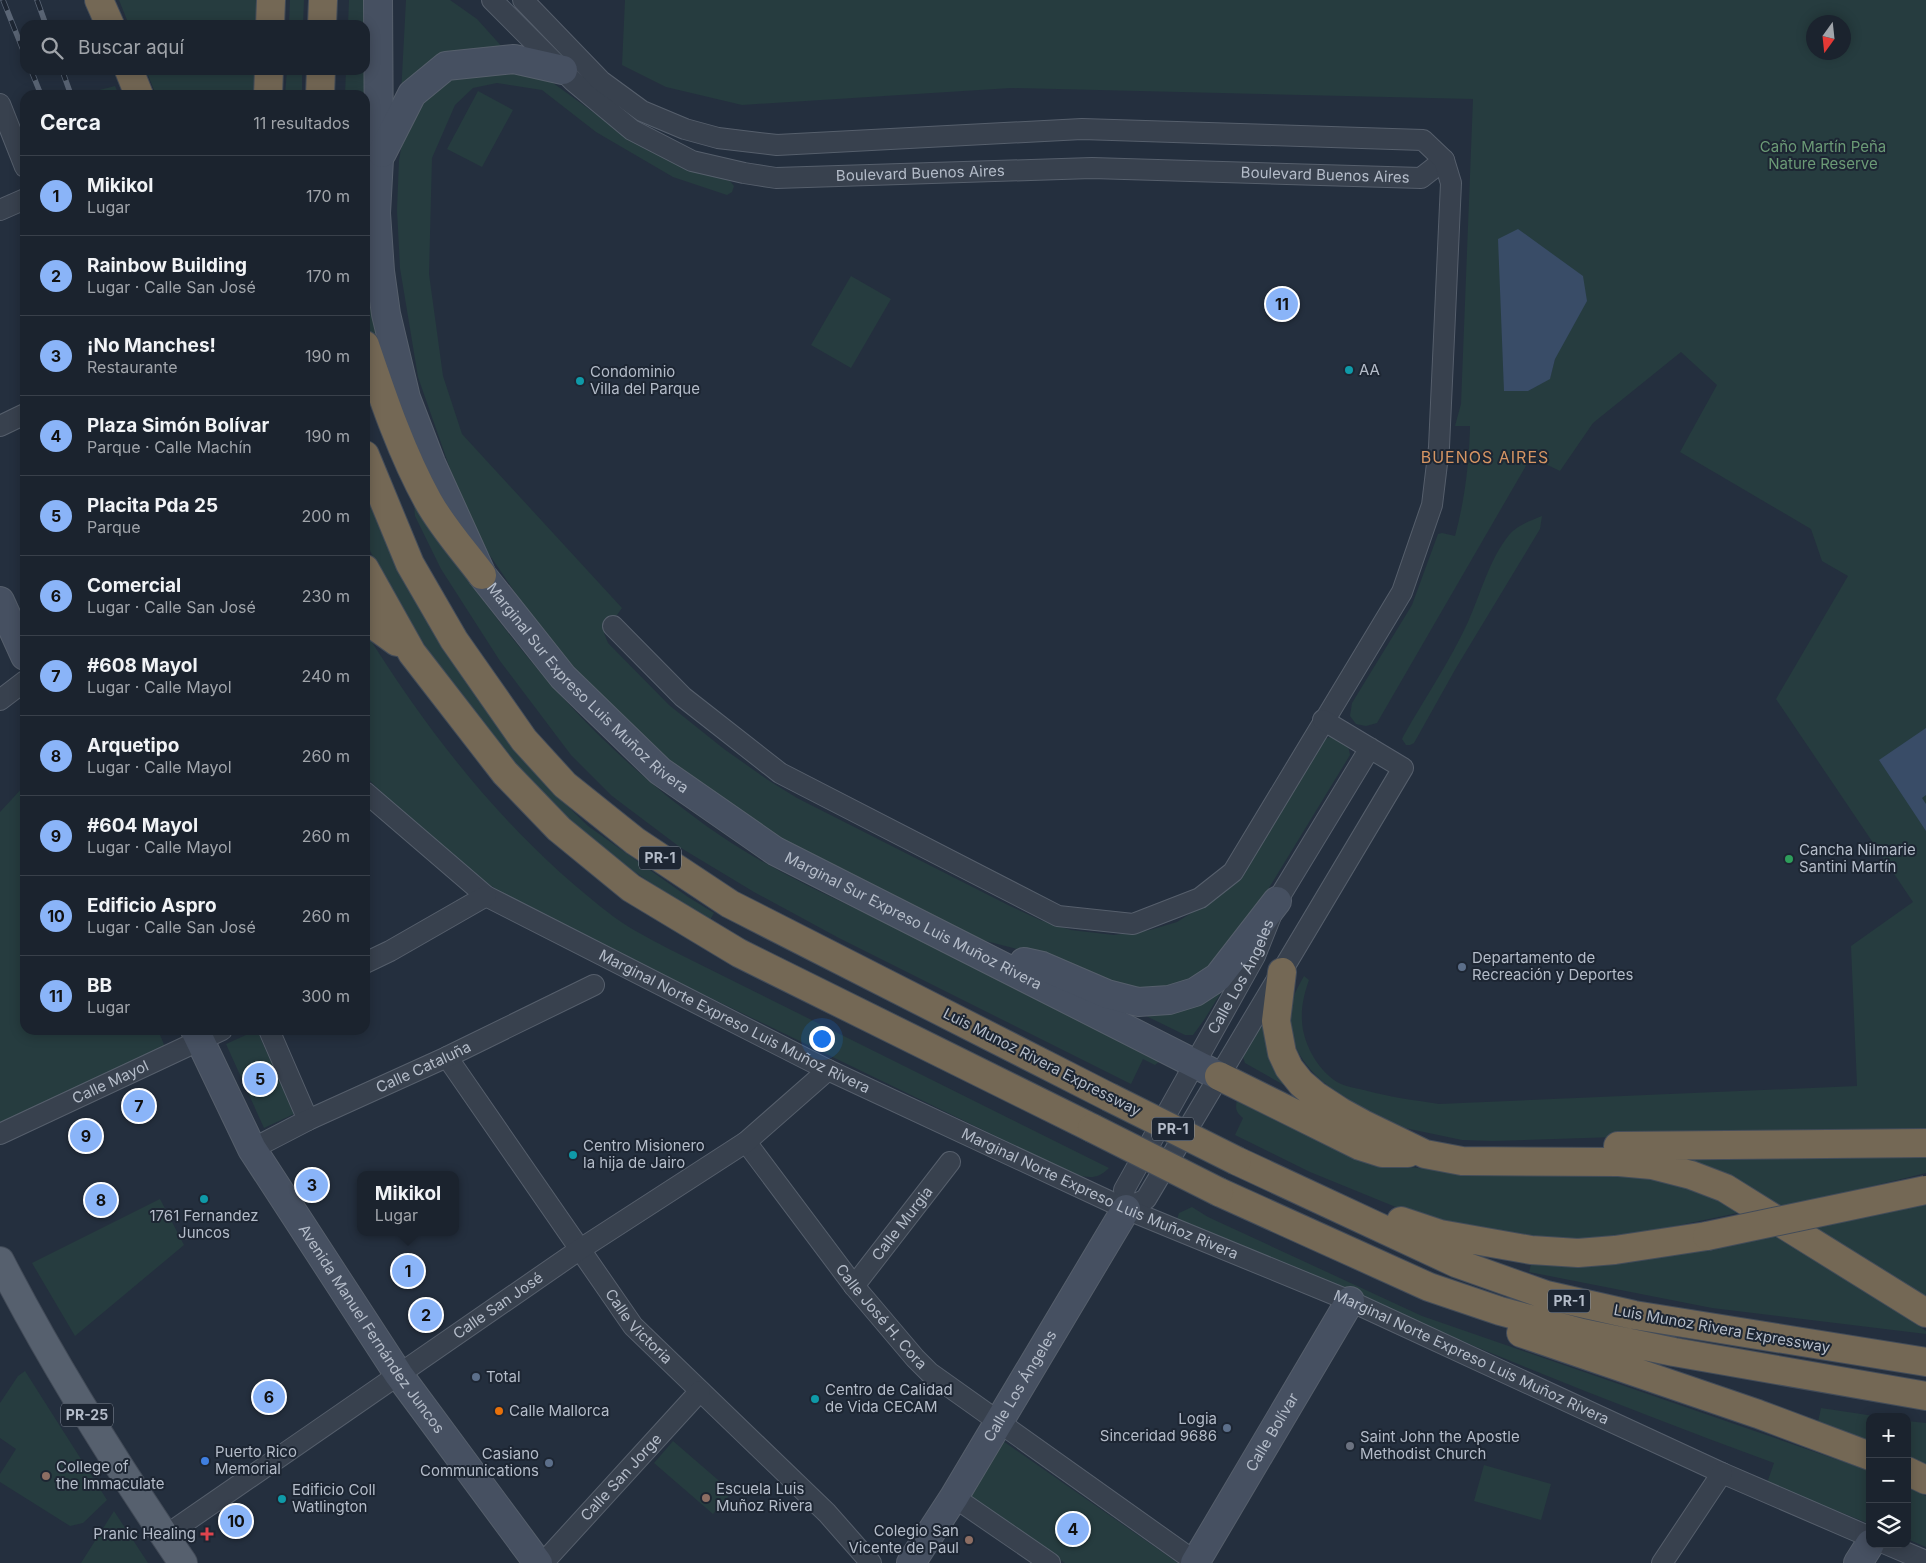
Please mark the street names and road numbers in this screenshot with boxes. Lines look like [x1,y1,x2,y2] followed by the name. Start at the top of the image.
[836,161,1005,185] street label: Boulevard Buenos Aires
[1240,163,1410,187] street label: Boulevard Buenos Aires
[483,579,693,797] street label: Marginal Sur Expreso Luis Muñoz Rivera
[639,846,681,870] road number: PR-1
[782,848,1045,994] street label: Marginal Sur Expreso Luis Muñoz Rivera
[1203,916,1278,1037] street label: Calle Los Ángeles
[596,945,873,1097] street label: Marginal Norte Expreso Luis Muñoz Rivera
[940,1003,1145,1120] street label: Luis Munoz Rivera Expressway
[373,1037,474,1097] street label: Calle Cataluña
[69,1056,152,1108] street label: Calle Mayol
[1152,1118,1194,1140] road number: PR-1
[958,1124,1241,1263] street label: Marginal Norte Expreso Luis Muñoz Rivera
[867,1182,937,1264] street label: Calle Murgia
[295,1221,449,1437] street label: Avenida Manuel Fernández Juncos
[832,1260,931,1373] street label: Calle José H. Cora
[449,1268,547,1343] street label: Calle San José
[601,1285,677,1368] street label: Calle Victoria
[1331,1285,1612,1428] street label: Marginal Norte Expreso Luis Muñoz Rivera
[1548,1290,1590,1312] road number: PR-1
[1612,1300,1832,1357] street label: Luis Munoz Rivera Expressway
[979,1326,1061,1445] street label: Calle Los Ángeles
[1241,1389,1303,1475] street label: Calle Bolívar
[61,1404,113,1426] road number: PR-25
[576,1429,666,1525] street label: Calle San Jorge

